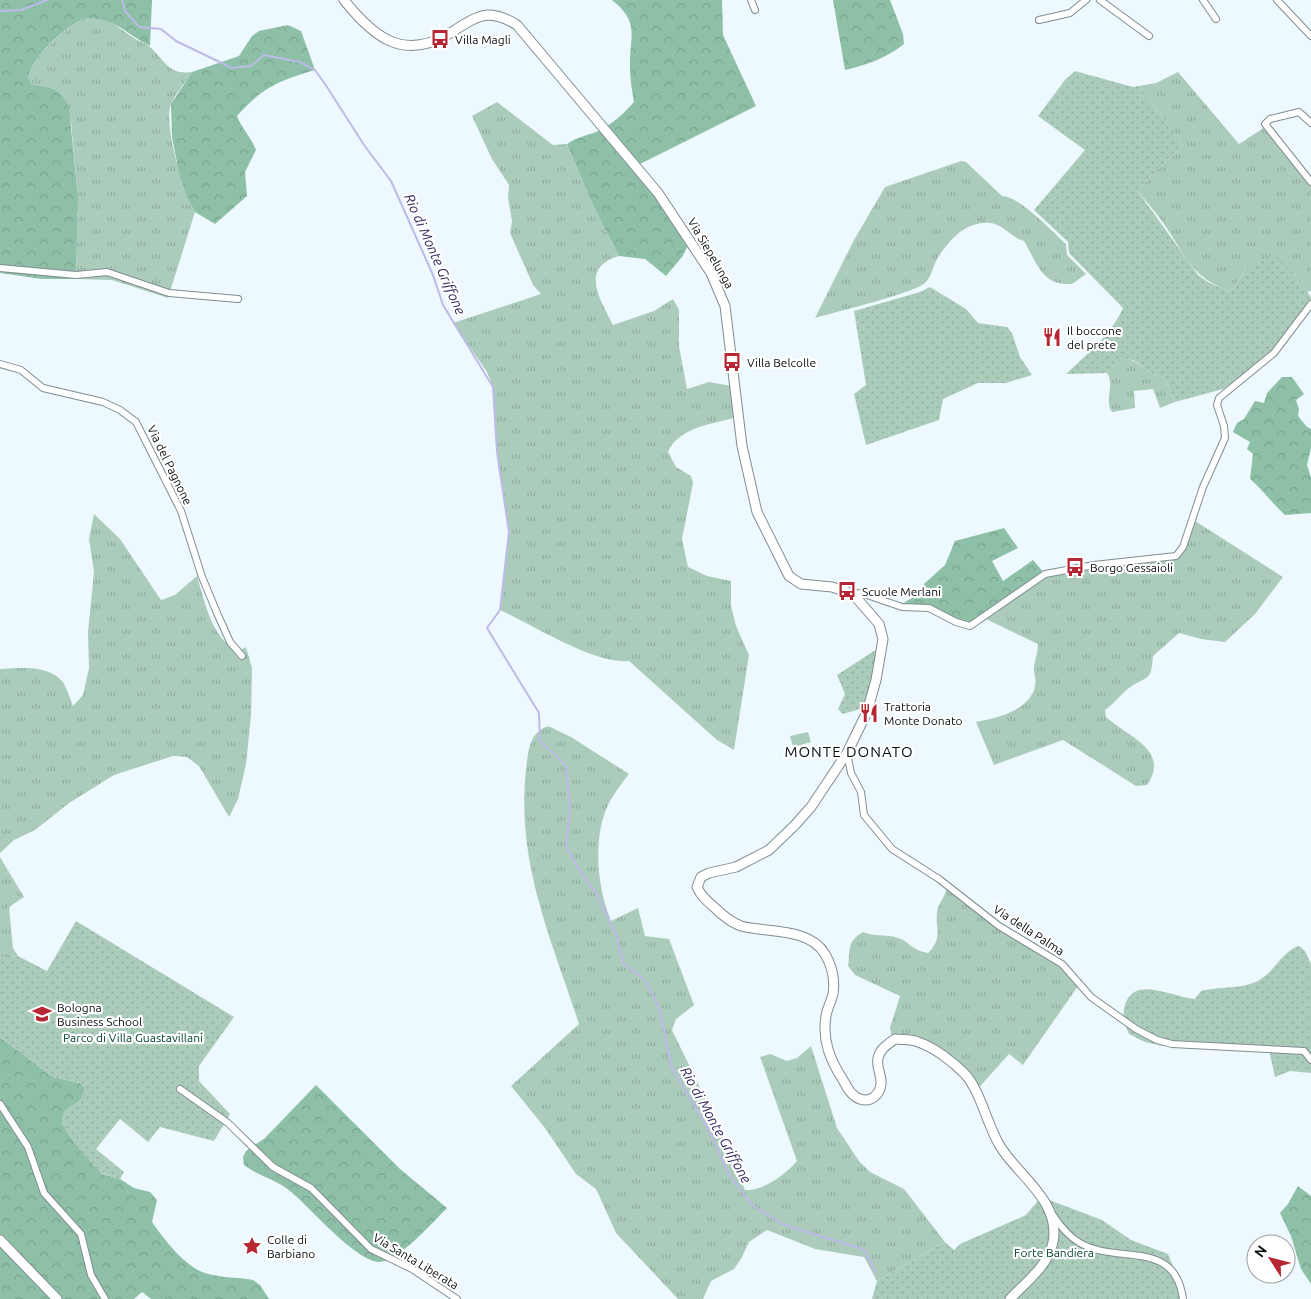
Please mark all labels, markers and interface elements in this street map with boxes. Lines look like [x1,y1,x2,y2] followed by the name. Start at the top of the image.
[429,28,451,50] bus stop icon: Villa Magli
[455,33,511,46] place label: Villa Magli
[401,191,469,317] water label: Rio di Monte Griffone
[686,215,736,291] street label: Via Siepelunga
[1067,324,1122,351] place label: Il boccone del prete
[1041,326,1063,348] restaurant icon: Il boccone del prete
[721,351,743,373] bus stop icon: Villa Belcolle
[747,356,816,369] place label: Villa Belcolle
[145,423,195,507] street label: Via del Pagnone
[1064,556,1086,578] bus stop icon: Borgo Gessaioli
[1090,561,1173,574] place label: Borgo Gessaioli
[836,580,858,602] bus stop icon: Scuole Merlani
[862,585,941,598] place label: Scuole Merlani
[884,700,963,727] place label: Trattoria Monte Donato
[858,702,880,724] restaurant icon: Trattoria Monte Donato
[784,743,914,760] district label: MONTE DONATO
[991,902,1067,958] street label: Via della Palma
[57,1001,142,1028] place label: Bologna Business School
[31,1003,53,1025] school or university icon: Bologna Business School
[63,1031,203,1044] park label: Parco di Villa Guastavillani
[677,1064,755,1186] water label: Rio di Monte Griffone
[371,1230,461,1292] street label: Via Santa Liberata
[267,1233,315,1260] place label: Colle di Barbiano
[1246,1234,1296,1284] north arrow
[241,1235,263,1257] place icon: Colle di Barbiano
[1251,1242,1270,1260] text: N
[1014,1246,1094,1259] park label: Forte Bandiera

